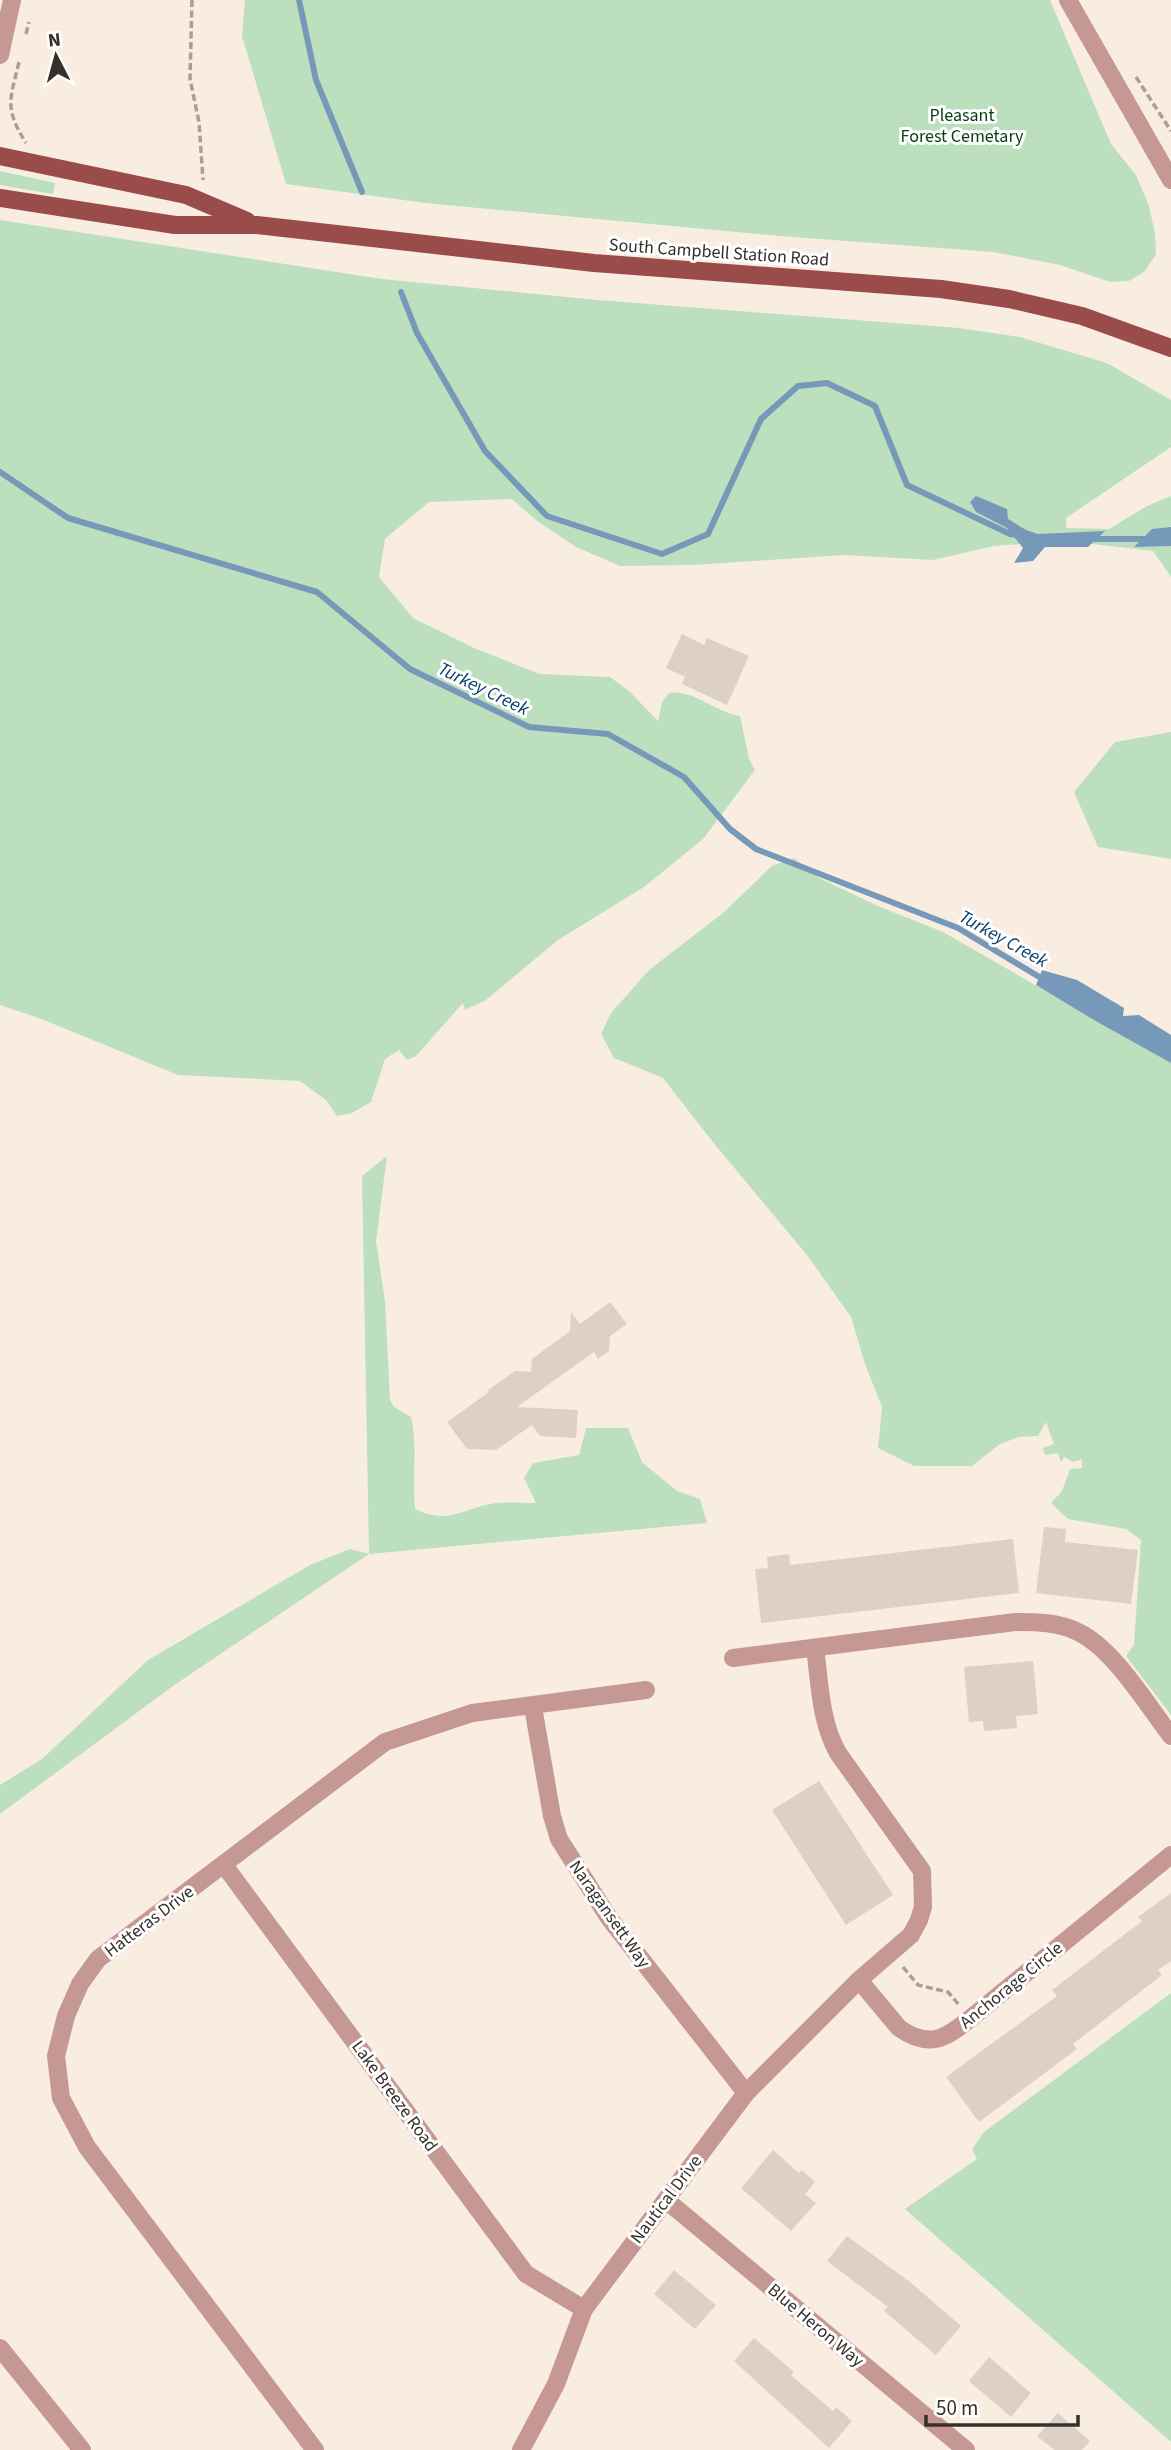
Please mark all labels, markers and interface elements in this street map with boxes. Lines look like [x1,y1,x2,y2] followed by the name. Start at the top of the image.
[21,21,91,91] north arrow
[47,26,62,55] text: N
[900,103,1024,149] park label: Pleasant Forest Cemetary
[608,232,830,273] street label: South Campbell Station Road
[433,656,534,723] water label: Turkey Creek
[954,904,1054,975] water label: Turkey Creek
[563,1855,656,1974] street label: Naragansett Way
[99,1879,199,1963] street label: Hatteras Drive
[954,1936,1068,2035] street label: Anchorage Circle
[346,2036,444,2157] street label: Lake Breeze Road
[625,2150,708,2249] street label: Nautical Drive
[762,2278,870,2374] street label: Blue Heron Way
[926,2384,1078,2428] scale bar
[936,2393,978,2423] text: 50 m

